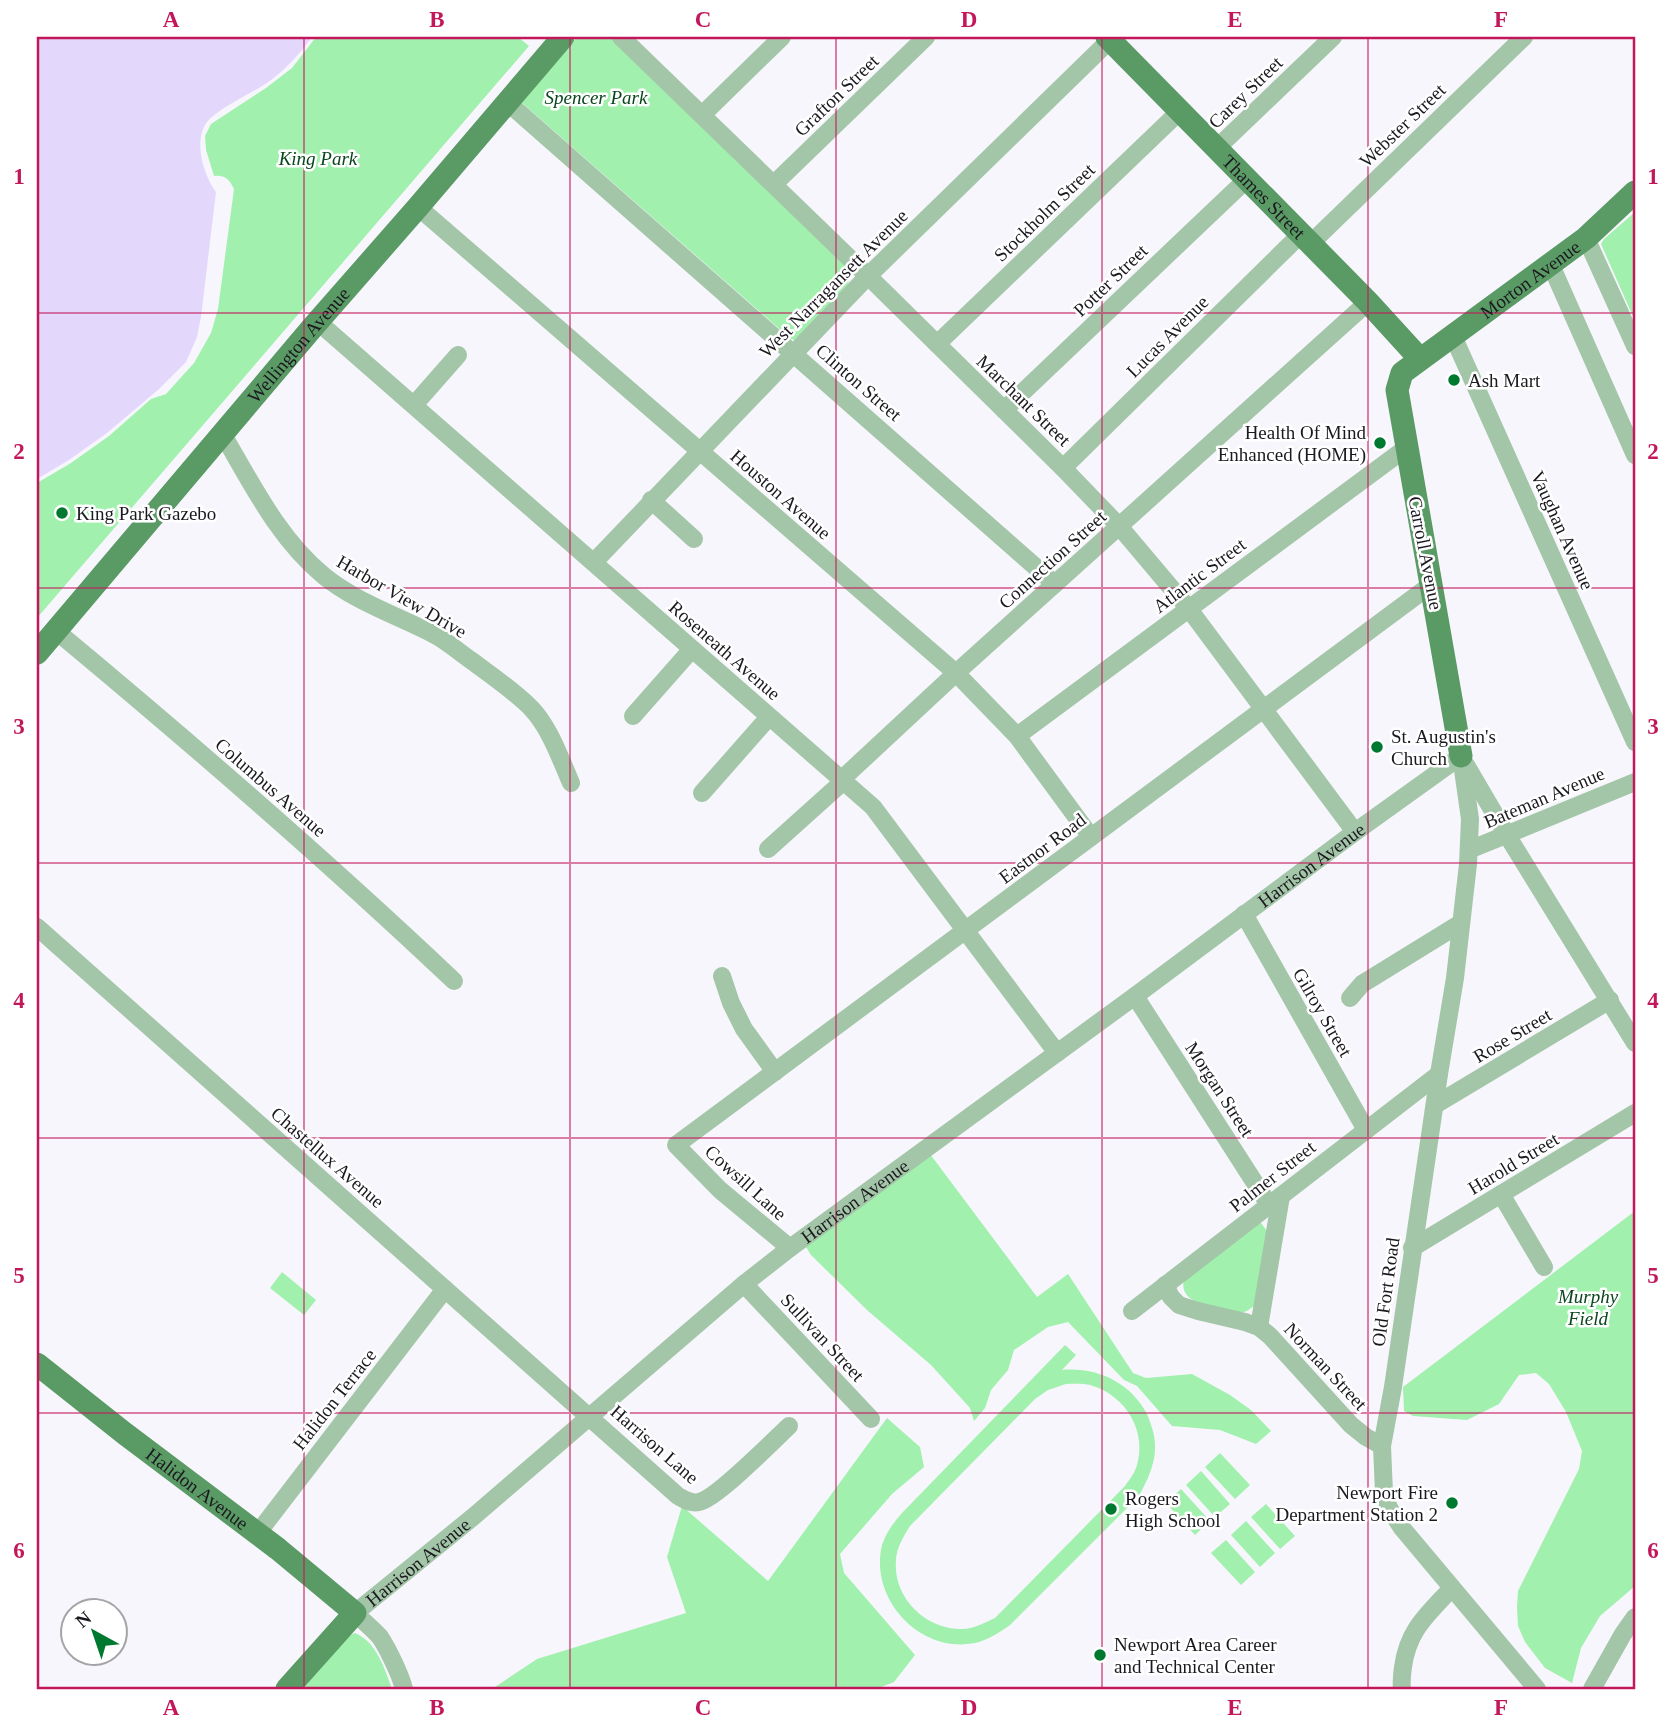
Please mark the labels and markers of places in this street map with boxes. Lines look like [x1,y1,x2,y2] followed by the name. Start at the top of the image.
[1468,370,1541,391] place label: Ash Mart
[1446,372,1462,388] marker: Ash Mart
[1218,422,1366,466] place label: Health Of Mind Enhanced (HOME)
[1372,435,1388,451] marker: Health Of Mind Enhanced (HOME)
[76,503,216,524] place label: King Park Gazebo
[54,505,70,521] marker: King Park Gazebo
[1391,726,1496,769] place label: St. Augustin's Church
[1369,739,1385,755] marker: St. Augustin's Church
[1275,1482,1438,1525] place label: Newport Fire Department Station 2
[1125,1488,1221,1531] place label: Rogers High School
[1444,1495,1460,1511] marker: Newport Fire Department Station 2
[1103,1501,1119,1517] marker: Rogers High School
[1114,1634,1277,1677] place label: Newport Area Career and Technical Center
[1092,1647,1108,1663] marker: Newport Area Career and Technical Center

